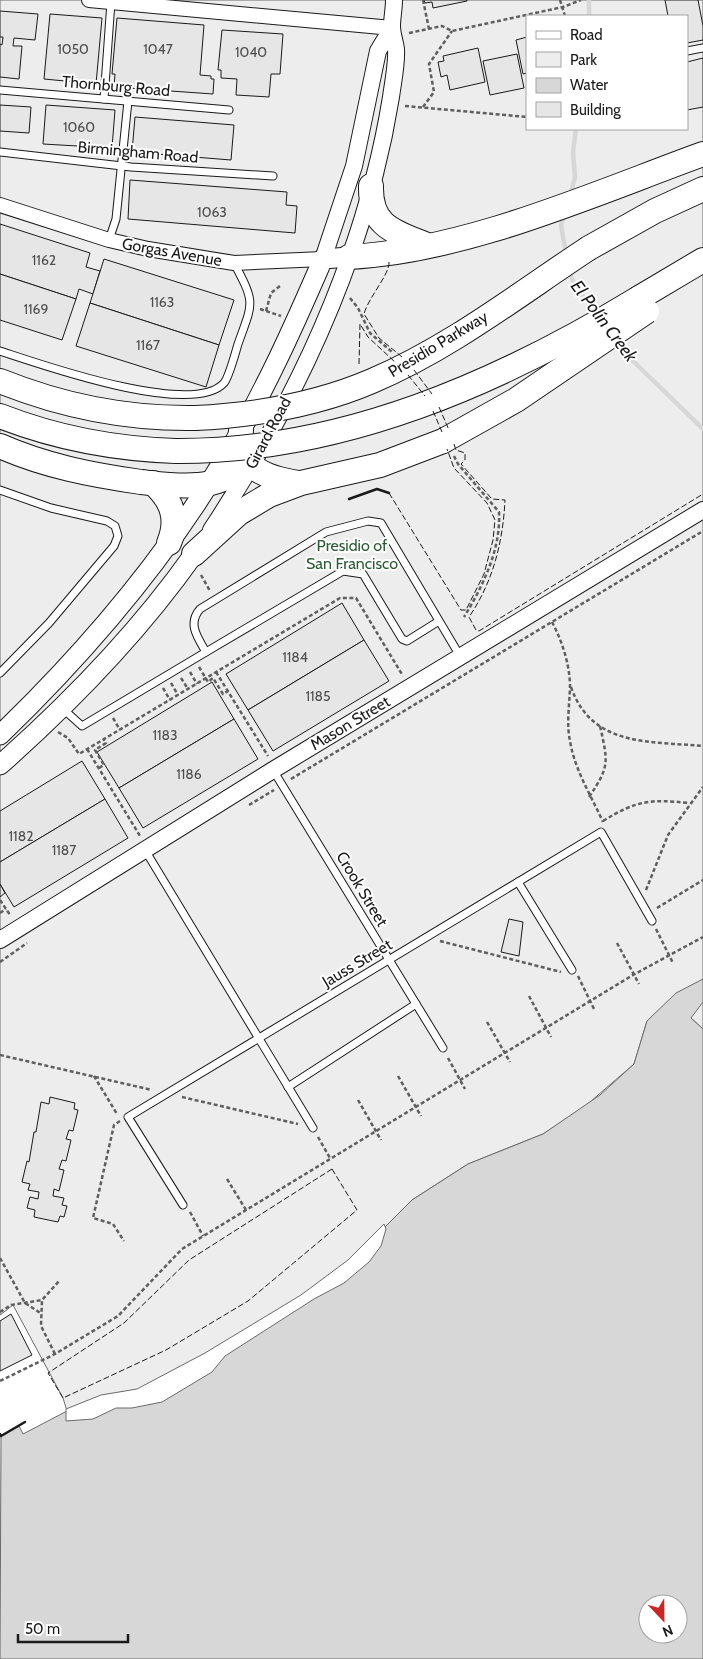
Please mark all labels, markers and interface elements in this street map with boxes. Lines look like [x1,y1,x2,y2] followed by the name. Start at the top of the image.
[526,15,688,130] legend
[570,26,603,44] text: Road
[57,40,89,58] house number: 1050
[143,40,173,58] house number: 1047
[235,43,267,61] house number: 1040
[570,51,597,69] text: Park
[61,72,171,100] street label: Thornburg Road
[570,76,608,94] text: Water
[570,101,621,119] text: Building
[63,118,95,136] house number: 1060
[77,137,199,167] street label: Birmingham Road
[197,203,227,221] house number: 1063
[121,234,223,270] street label: Gorgas Avenue
[32,251,56,269] house number: 1162
[566,276,643,367] water label: El Polín Creek
[150,293,174,311] house number: 1163
[23,300,49,318] house number: 1169
[385,307,491,381] street label: Presidio Parkway
[136,336,160,354] house number: 1167
[241,394,295,472] street label: Girard Road
[306,536,398,573] park label: Presidio of San Francisco
[282,648,308,666] house number: 1184
[305,687,331,705] house number: 1185
[307,691,394,754] street label: Mason Street
[152,726,178,744] house number: 1183
[176,765,202,783] house number: 1186
[9,827,33,845] house number: 1182
[52,841,76,859] house number: 1187
[332,848,392,930] street label: Crook Street
[318,934,396,992] street label: Jauss Street
[638,1594,688,1644] north arrow
[18,1612,128,1644] scale bar
[25,1620,60,1638] text: 50 m
[660,1621,676,1641] text: N

